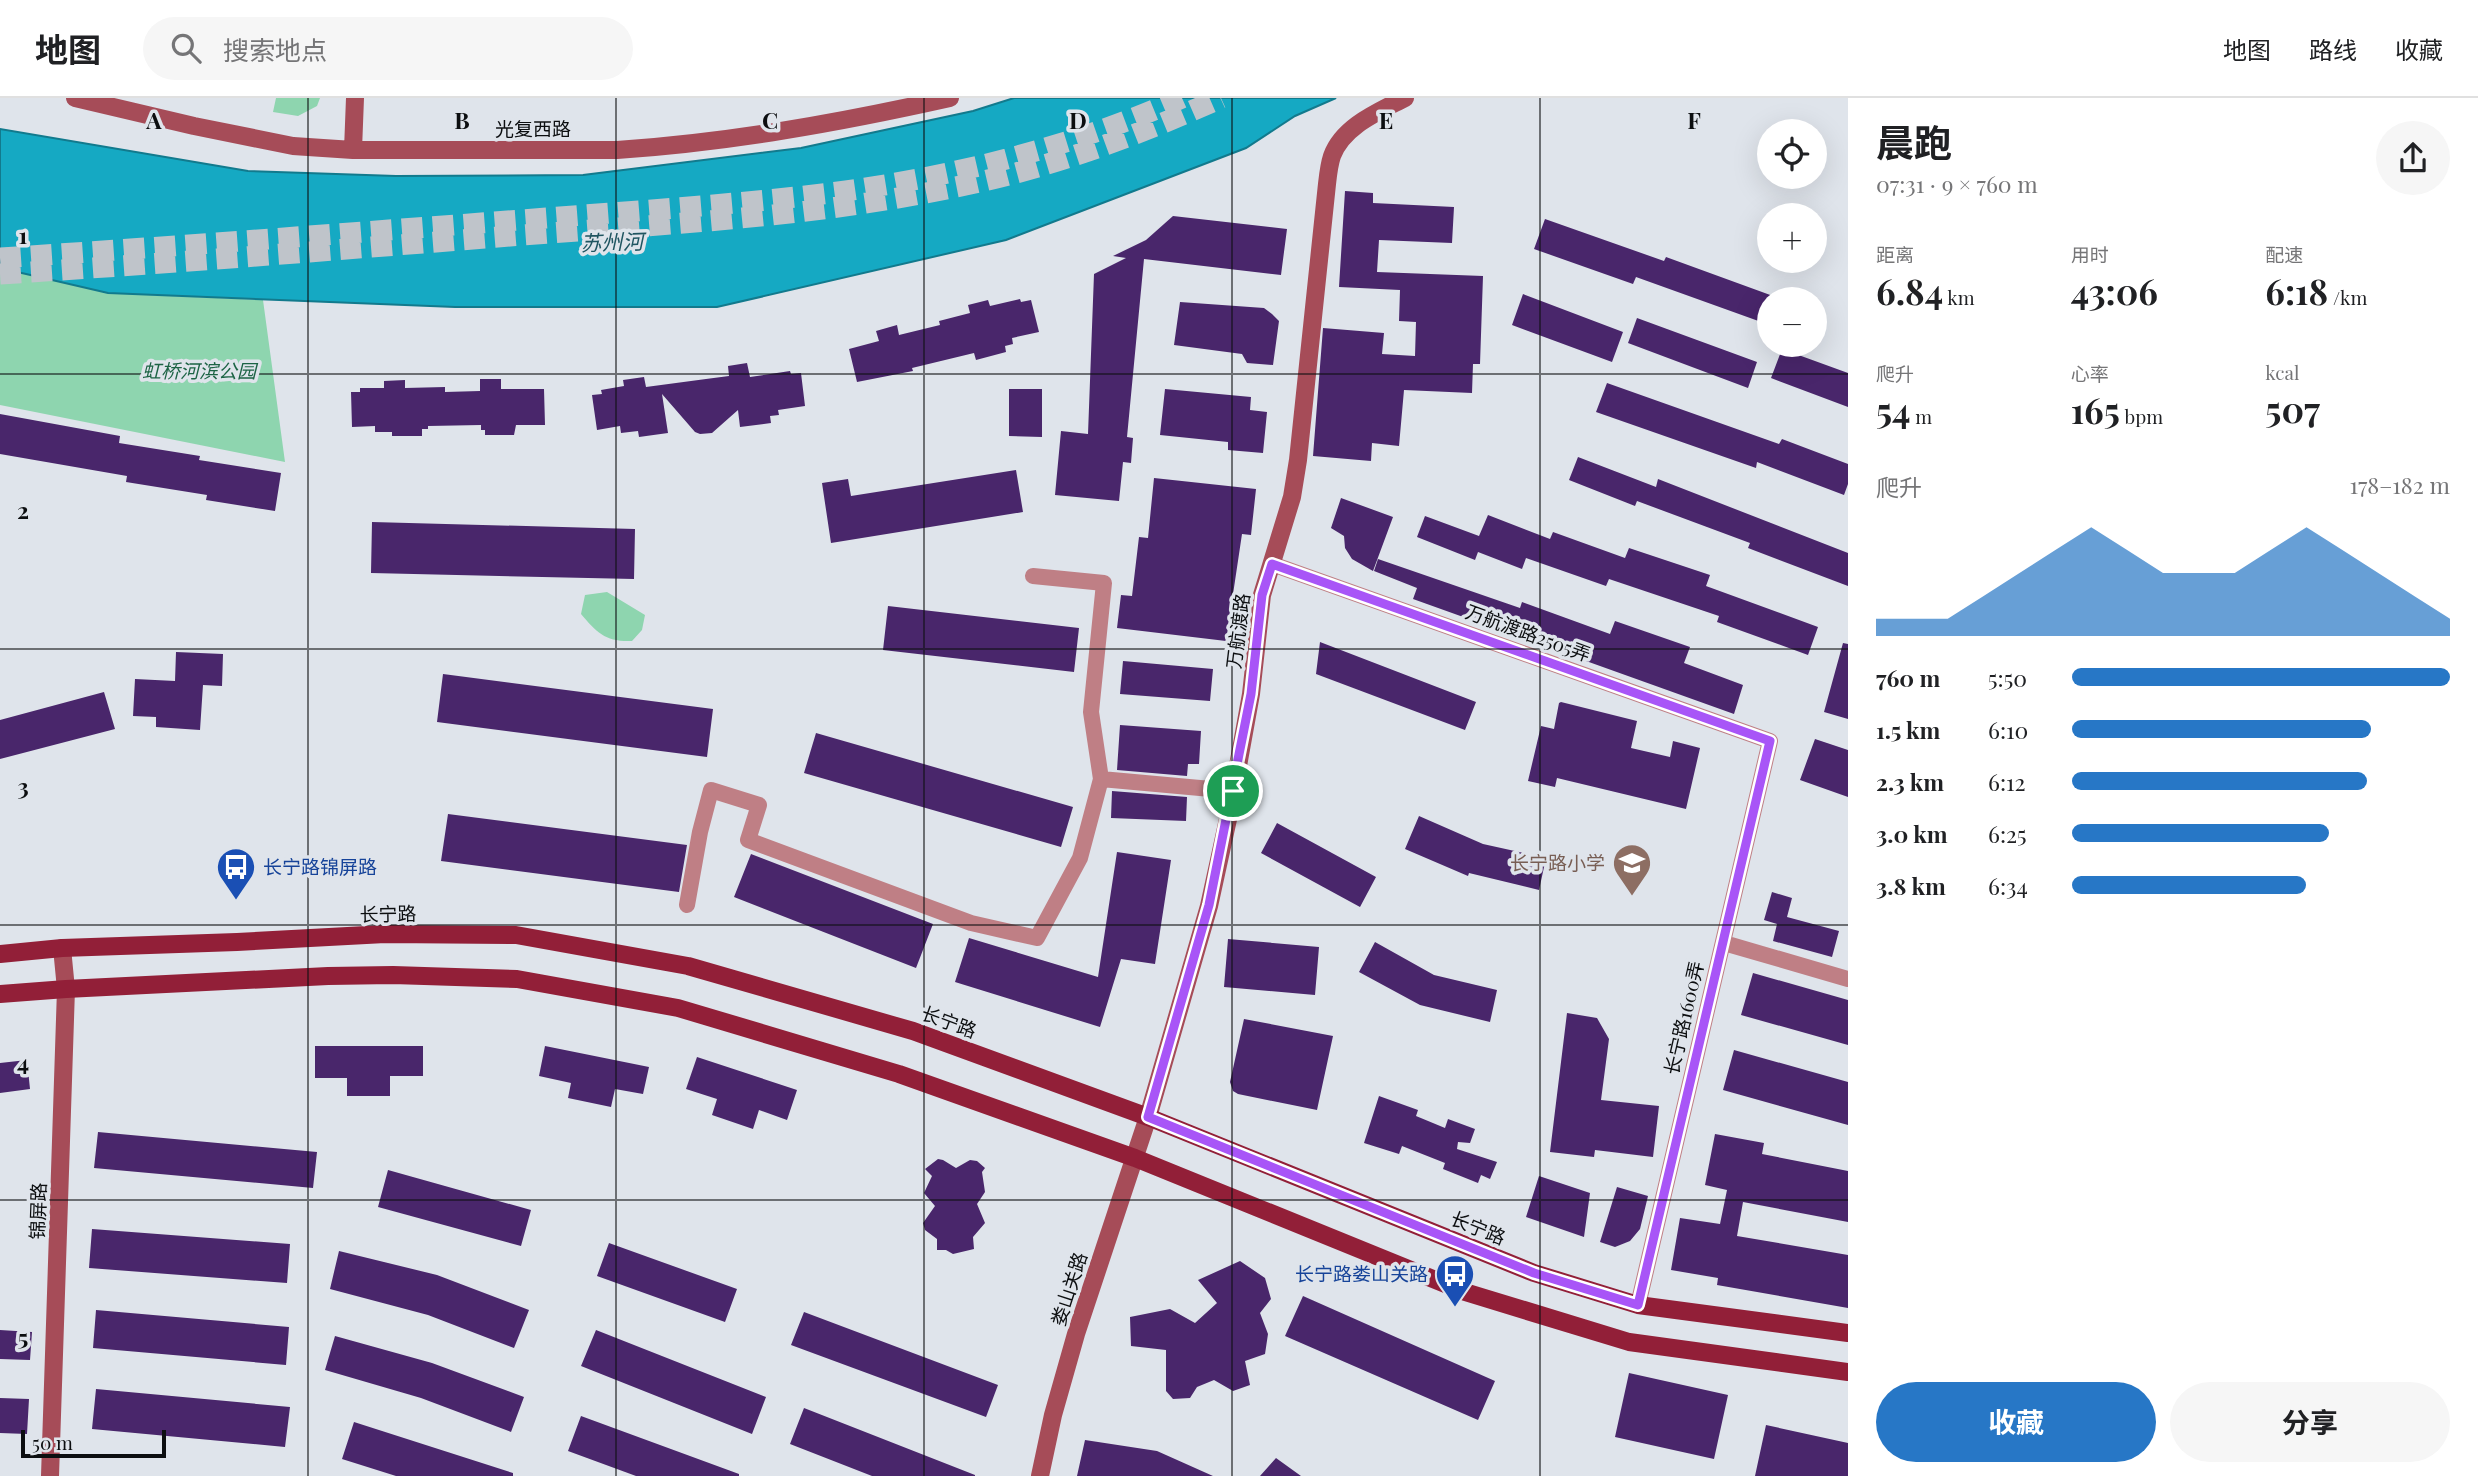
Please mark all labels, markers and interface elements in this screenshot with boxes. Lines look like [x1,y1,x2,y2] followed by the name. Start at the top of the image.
[143,17,633,80] search box
[35,26,101,70] text: 地图
[167,29,205,67] icon: search
[223,32,327,67] text: 搜索地点
[2223,33,2271,65] text: 地图
[2309,33,2357,65] text: 路线
[2395,33,2443,65] text: 收藏
[145,104,162,135] text: A
[454,104,470,135] text: B
[762,104,778,135] text: C
[1069,104,1087,135] text: D
[1379,104,1393,135] text: E
[1687,104,1701,135] text: F
[495,115,571,141] street label: 光复西路
[1876,116,1952,167] text: 晨跑
[1757,119,1827,357] map controls
[1757,119,1827,189] button: locate
[2376,121,2450,195] button: share
[1876,168,2038,199] text: 07:31 · 9 × 760 m
[1757,203,1827,273] button: +
[19,219,28,250] text: 1
[580,226,648,256] water label: 苏州河
[1876,241,1914,267] text: 距离
[2071,241,2109,267] text: 用时
[2265,241,2303,267] text: 配速
[1876,267,1943,314] text: 6.84
[2071,267,2158,314] text: 43:06
[2265,267,2328,314] text: 6:18
[1943,284,1975,310] text: km
[2328,284,2367,310] text: /km
[1757,287,1827,357] button: −
[142,357,259,383] park label: 虹桥河滨公园
[2265,359,2299,385] text: kcal
[1876,360,1914,386] text: 爬升
[2071,360,2109,386] text: 心率
[2265,385,2320,432] text: 507
[1876,386,1911,433] text: 54
[2071,386,2120,433] text: 165
[1911,403,1932,429] text: m
[2120,403,2163,429] text: bpm
[2349,469,2450,500] text: 178–182 m
[1876,471,1922,502] text: 爬升
[17,494,29,525] text: 2
[1219,592,1255,670] street label: 万航渡路
[1462,597,1594,667] street label: 万航渡路2505弄
[1876,662,1940,693] text: 760 m
[1988,662,2027,693] text: 5:50
[1876,714,1940,745] text: 1.5 km
[1988,714,2028,745] text: 6:10
[1203,761,1263,821] pin
[1876,766,1944,797] text: 2.3 km
[1988,766,2026,797] text: 6:12
[17,770,29,801] text: 3
[1214,772,1252,810] icon: arrive
[1876,818,1948,849] text: 3.0 km
[1988,818,2027,849] text: 6:25
[1611,842,1653,897] school or university icon: 长宁路小学
[215,846,257,901] bus stop icon: 长宁路锦屏路
[1510,849,1605,875] place label: 长宁路小学
[263,853,377,879] place label: 长宁路锦屏路
[1876,870,1946,901] text: 3.8 km
[1988,870,2028,901] text: 6:34
[359,900,417,926] street label: 长宁路
[1657,959,1709,1077] street label: 长宁路1600弄
[918,999,981,1043] street label: 长宁路
[17,1046,29,1077] text: 4
[23,1182,51,1240] street label: 锦屏路
[1447,1204,1510,1250] street label: 长宁路
[1044,1249,1092,1329] street label: 娄山关路
[1434,1253,1476,1308] bus stop icon: 长宁路娄山关路
[1295,1260,1428,1286] place label: 长宁路娄山关路
[18,1321,28,1352] text: 5
[1876,1382,2156,1462] button: 收藏
[2170,1382,2450,1462] button: 分享
[21,1427,166,1459] scale bar
[32,1429,73,1455] text: 50 m

